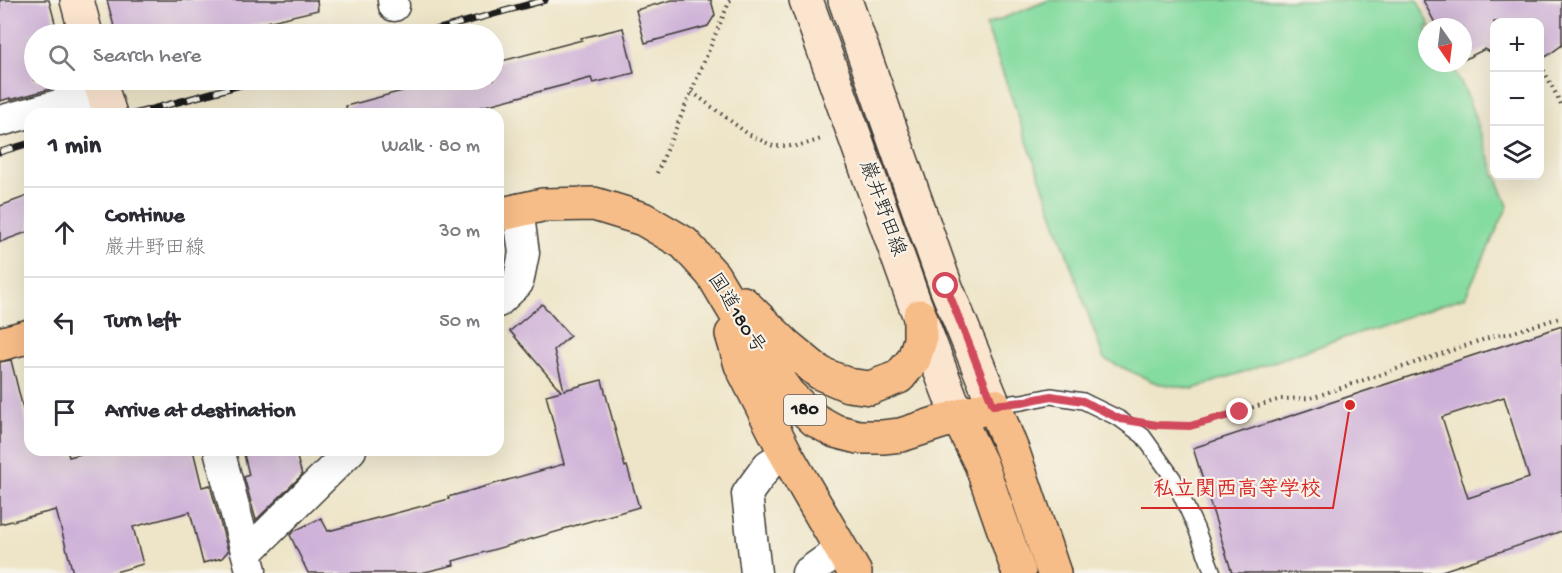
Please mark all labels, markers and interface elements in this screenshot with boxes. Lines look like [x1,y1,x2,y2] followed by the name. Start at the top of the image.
[1418,18,1472,72] north arrow
[1490,18,1544,180] map controls
[1490,18,1544,72] button: +
[24,24,504,90] search box
[45,41,78,74] icon: search
[93,44,201,70] text: Search here
[1490,72,1544,126] button: −
[1490,126,1544,180] button: layers
[48,132,101,163] text: 1 min
[382,136,480,159] text: Walk · 80 m
[853,157,911,260] street label: 巌井野田線
[105,204,185,230] text: Continue
[48,216,81,249] icon: ahead
[439,221,480,244] text: 30 m
[105,238,205,261] text: 巌井野田線
[701,269,770,358] street label: 国道180号
[932,272,958,298] route start
[48,306,81,339] icon: left
[105,309,179,335] text: Turn left
[439,311,480,334] text: 50 m
[784,395,826,425] road number: 180
[48,396,81,429] icon: arrive
[1226,398,1252,424] route end
[105,399,295,425] text: Arrive at destination
[1141,469,1333,508] callout: 私立関西高等学校
[1153,477,1321,504] text: 私立関西高等学校

